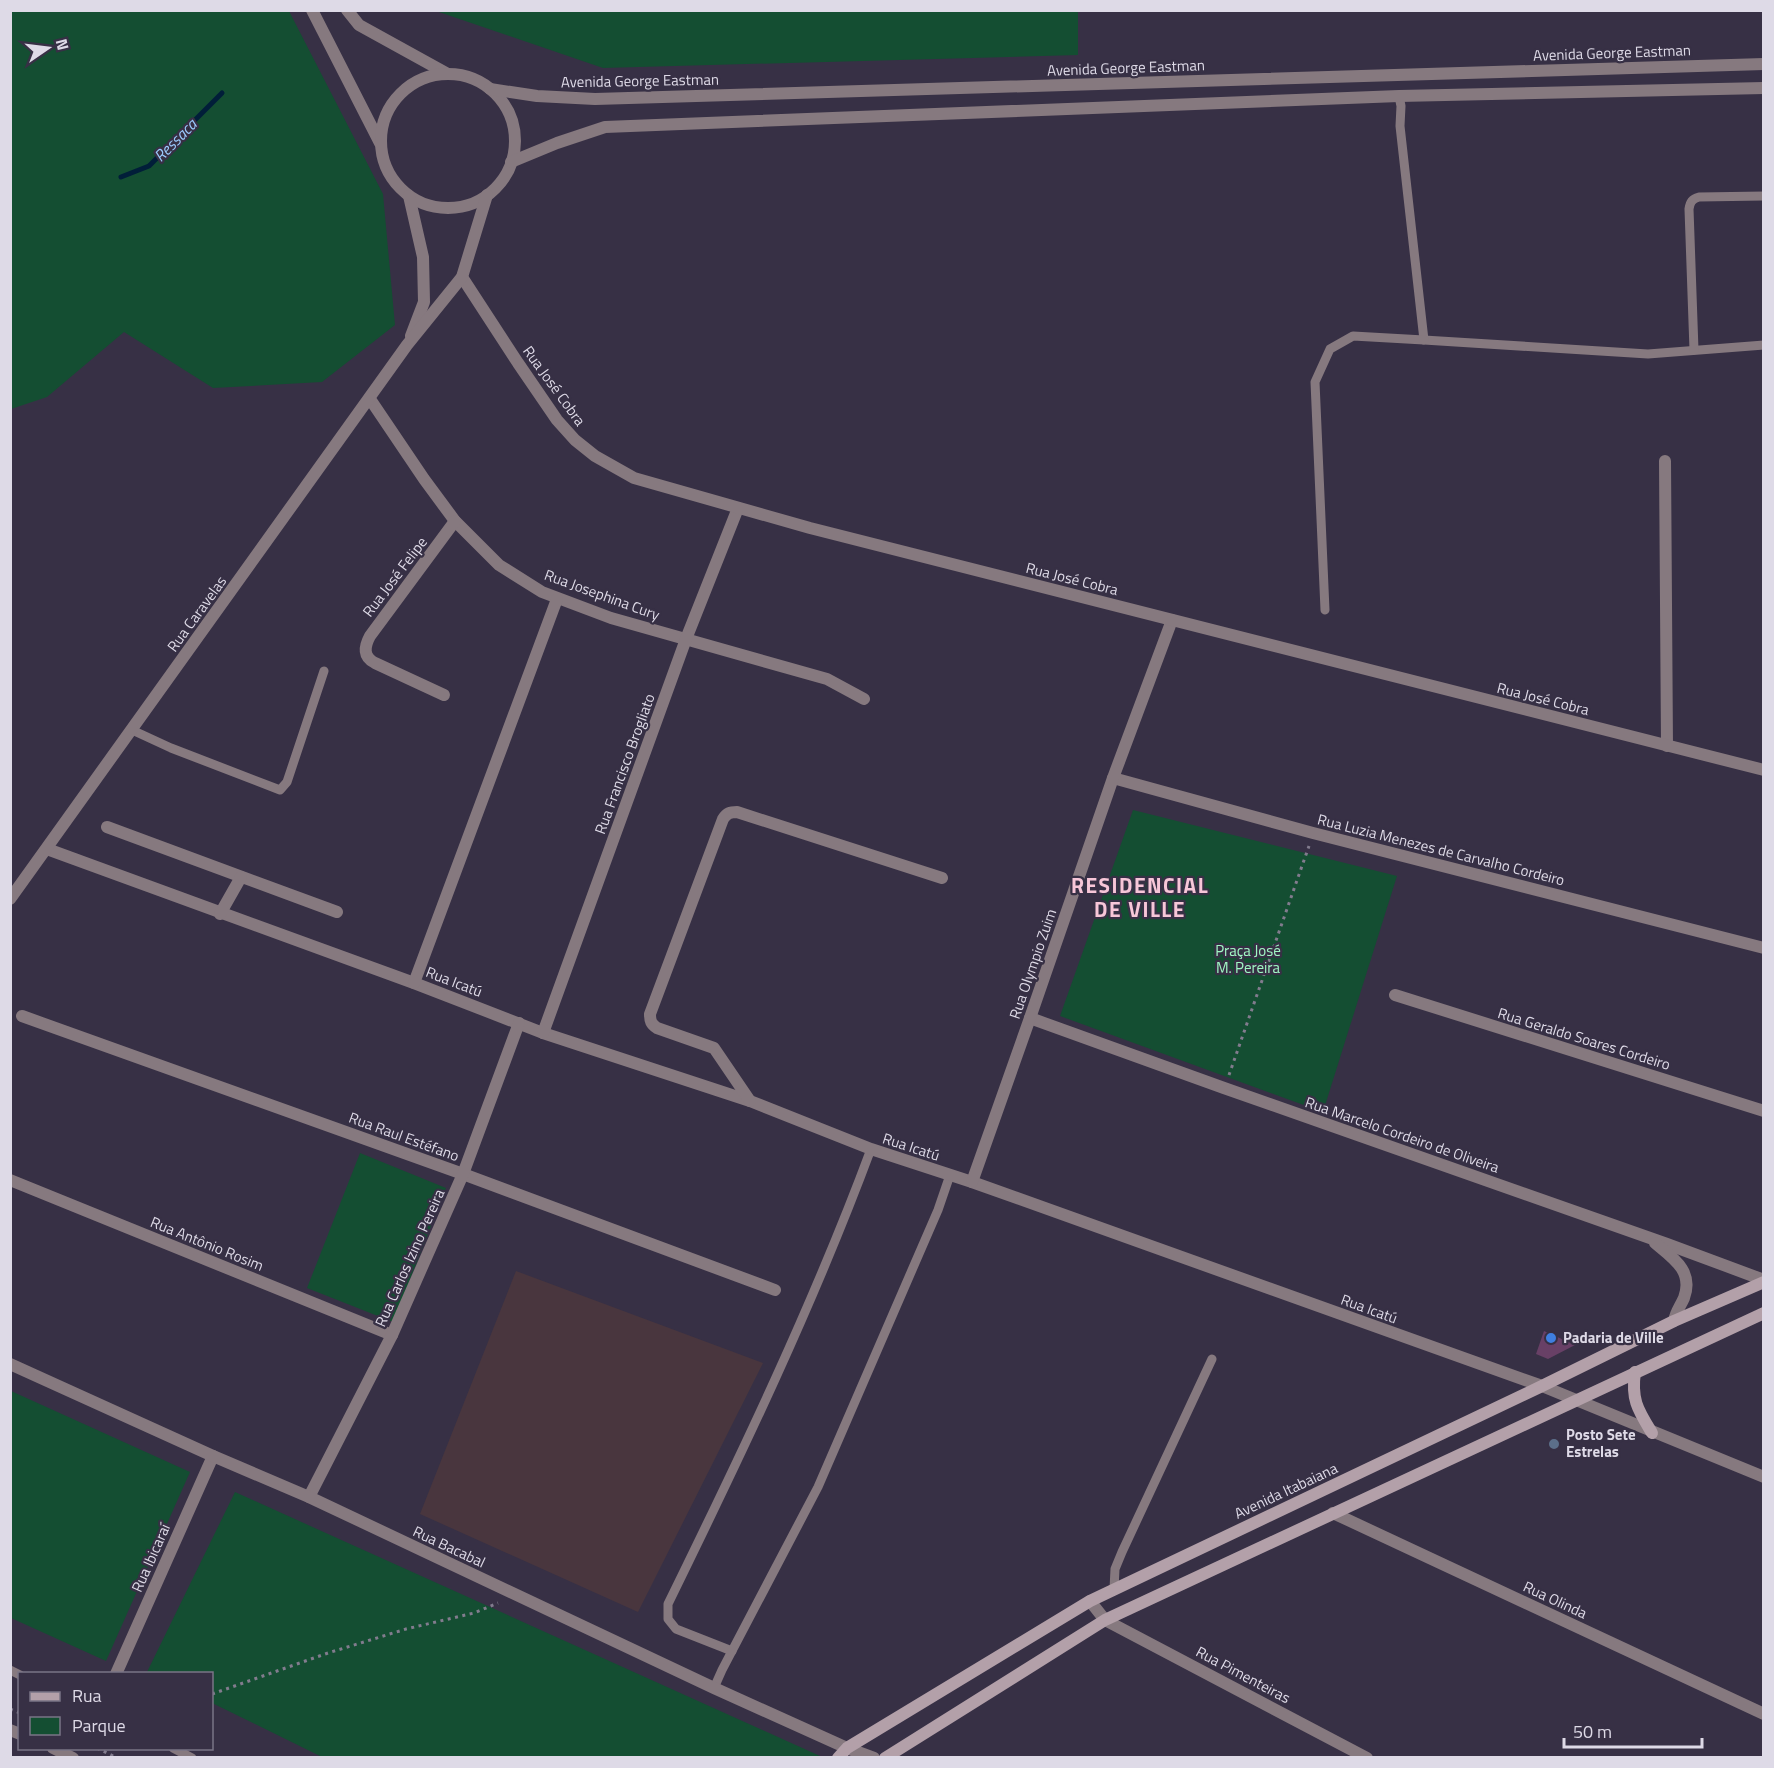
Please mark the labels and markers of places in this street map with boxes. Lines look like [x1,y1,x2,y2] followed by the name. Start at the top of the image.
[1563,1326,1664,1349] place label: Padaria de Ville
[1544,1331,1558,1345] marker: Padaria de Ville
[1566,1423,1636,1463] place label: Posto Sete Estrelas
[1547,1437,1561,1451] marker: Posto Sete Estrelas

